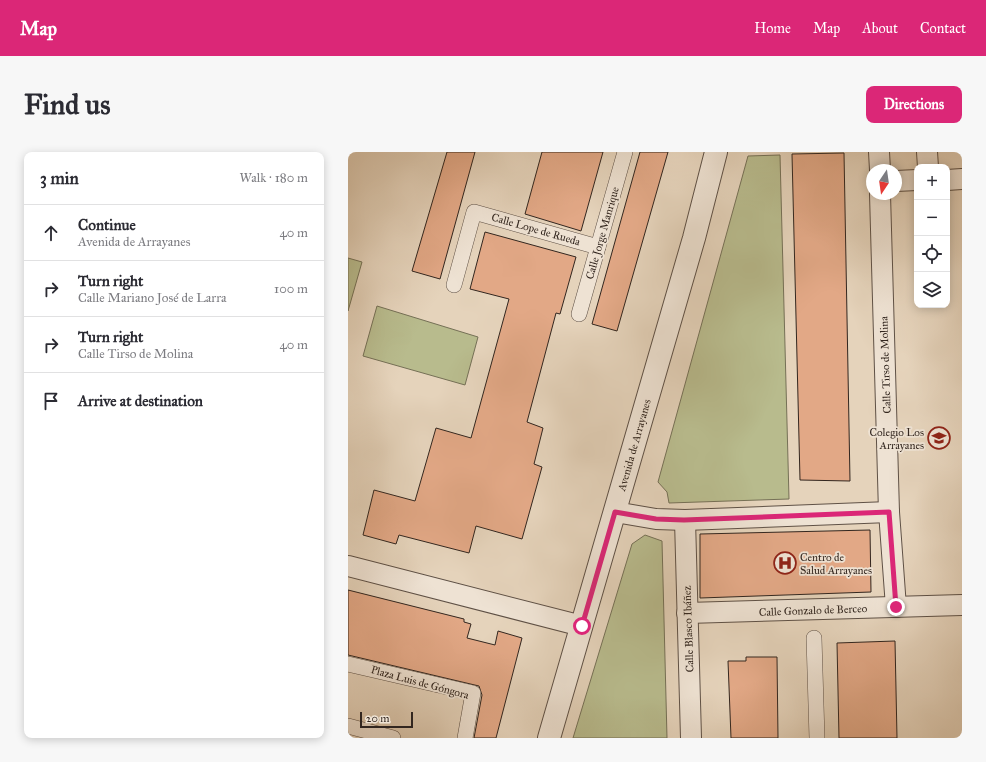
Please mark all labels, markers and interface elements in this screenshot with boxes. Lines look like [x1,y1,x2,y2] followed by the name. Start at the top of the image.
[20,17,57,40] text: Map
[754,20,791,37] text: Home
[813,20,840,37] text: Map
[862,20,898,37] text: About
[920,20,966,37] text: Contact
[866,86,962,123] button: Directions
[24,87,110,122] text: Find us
[866,164,902,200] north arrow
[914,164,950,308] map controls
[914,164,950,200] button: +
[40,168,79,189] text: 3 min
[239,170,308,186] text: Walk · 180 m
[583,185,623,281] street label: Calle Jorge Manrique
[914,200,950,236] button: −
[490,211,582,248] street label: Calle Lope de Rueda
[78,216,136,234] text: Continue
[40,222,62,244] icon: ahead
[279,225,308,241] text: 40 m
[78,234,190,250] text: Avenida de Arrayanes
[914,236,950,272] button: locate
[78,272,143,290] text: Turn right
[914,272,950,308] button: layers
[40,278,62,300] icon: right
[274,281,308,297] text: 100 m
[78,290,227,306] text: Calle Mariano José de Larra
[877,316,894,414] street label: Calle Tirso de Molina
[78,328,143,346] text: Turn right
[40,334,62,356] icon: right
[279,337,308,353] text: 40 m
[78,346,193,362] text: Calle Tirso de Molina
[40,390,62,412] icon: arrive
[78,392,203,410] text: Arrive at destination
[615,398,654,494] street label: Avenida de Arrayanes
[926,425,952,451] school or university icon: Colegio Los Arrayanes
[870,426,924,452] place label: Colegio Los Arrayanes
[772,550,798,576] hospital icon: Centro de Salud Arrayanes
[800,551,872,577] place label: Centro de Salud Arrayanes
[680,585,697,673] street label: Calle Blasco Ibáñez
[887,598,905,616] route end
[759,602,868,619] street label: Calle Gonzalo de Berceo
[573,617,591,635] route start
[369,663,471,702] street label: Plaza Luis de Góngora
[360,710,413,729] scale bar
[366,712,389,725] text: 20 m

